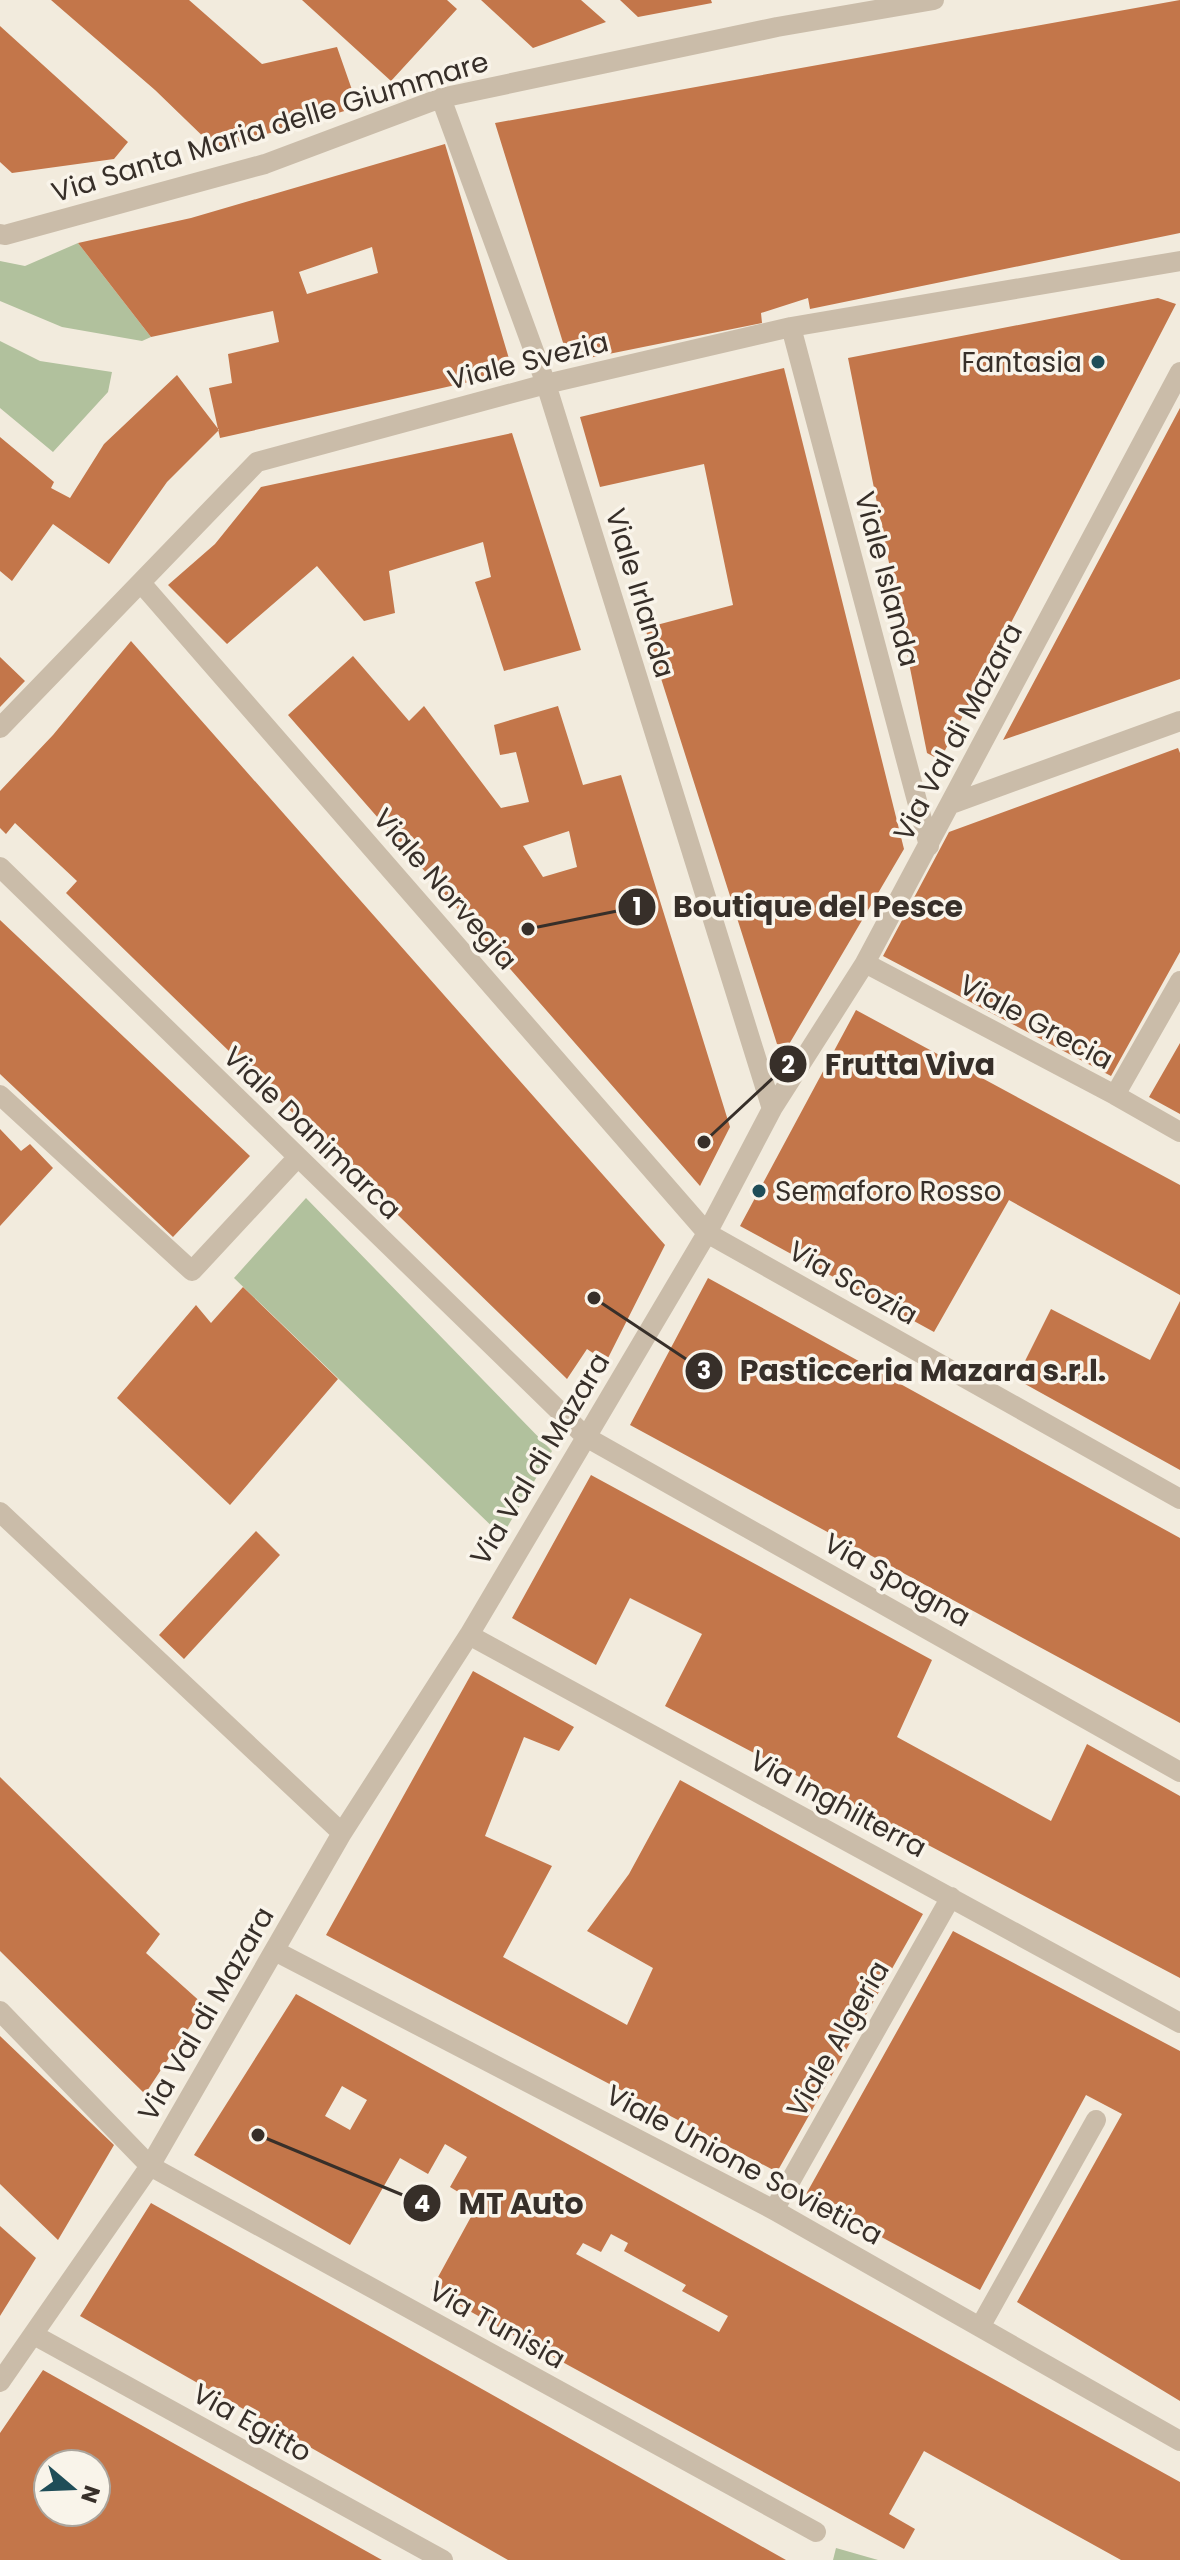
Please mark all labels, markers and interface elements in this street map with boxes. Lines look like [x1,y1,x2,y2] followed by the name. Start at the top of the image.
[47,42,493,212] street label: Via Santa Maria delle Giummare
[443,322,613,400] street label: Viale Svezia
[961,343,1082,382] place label: Fantasia
[1089,353,1107,371] marker: Fantasia
[845,487,929,671] street label: Viale Islanda
[596,503,684,683] street label: Viale Irlanda
[884,616,1032,848] street label: Via Val di Mazara
[364,800,526,978] street label: Viale Norvegia
[617,880,979,934] callout: Boutique del Pesce
[673,885,963,928] text: Boutique del Pesce
[632,890,642,923] text: 1
[952,965,1120,1079] street label: Viale Grecia
[768,1037,1011,1091] callout: Frutta Viva
[214,1038,410,1228] street label: Viale Danimarca
[825,1043,995,1086] text: Frutta Viva
[781,1048,795,1081] text: 2
[775,1172,1002,1211] place label: Semaforo Rosso
[750,1182,768,1200] marker: Semaforo Rosso
[781,1231,925,1335] street label: Via Scozia
[684,1344,1122,1398] callout: Pasticceria Mazara s.r.l.
[461,1345,619,1573] street label: Via Val di Mazara
[740,1349,1106,1392] text: Pasticceria Mazara s.r.l.
[697,1354,711,1387] text: 3
[817,1524,977,1636] street label: Via Spagna
[743,1741,933,1867] street label: Via Inghilterra
[129,1900,283,2128] street label: Via Val di Mazara
[777,1954,899,2124] street label: Viale Algeria
[599,2075,889,2255] street label: Viale Unione Sovietica
[402,2176,599,2230] callout: MT Auto
[458,2182,584,2225] text: MT Auto
[414,2187,430,2220] text: 4
[422,2271,572,2379] street label: Via Tunisia
[185,2374,319,2472] street label: Via Egitto
[32,2448,112,2528] north arrow
[73,2481,108,2507] text: N

